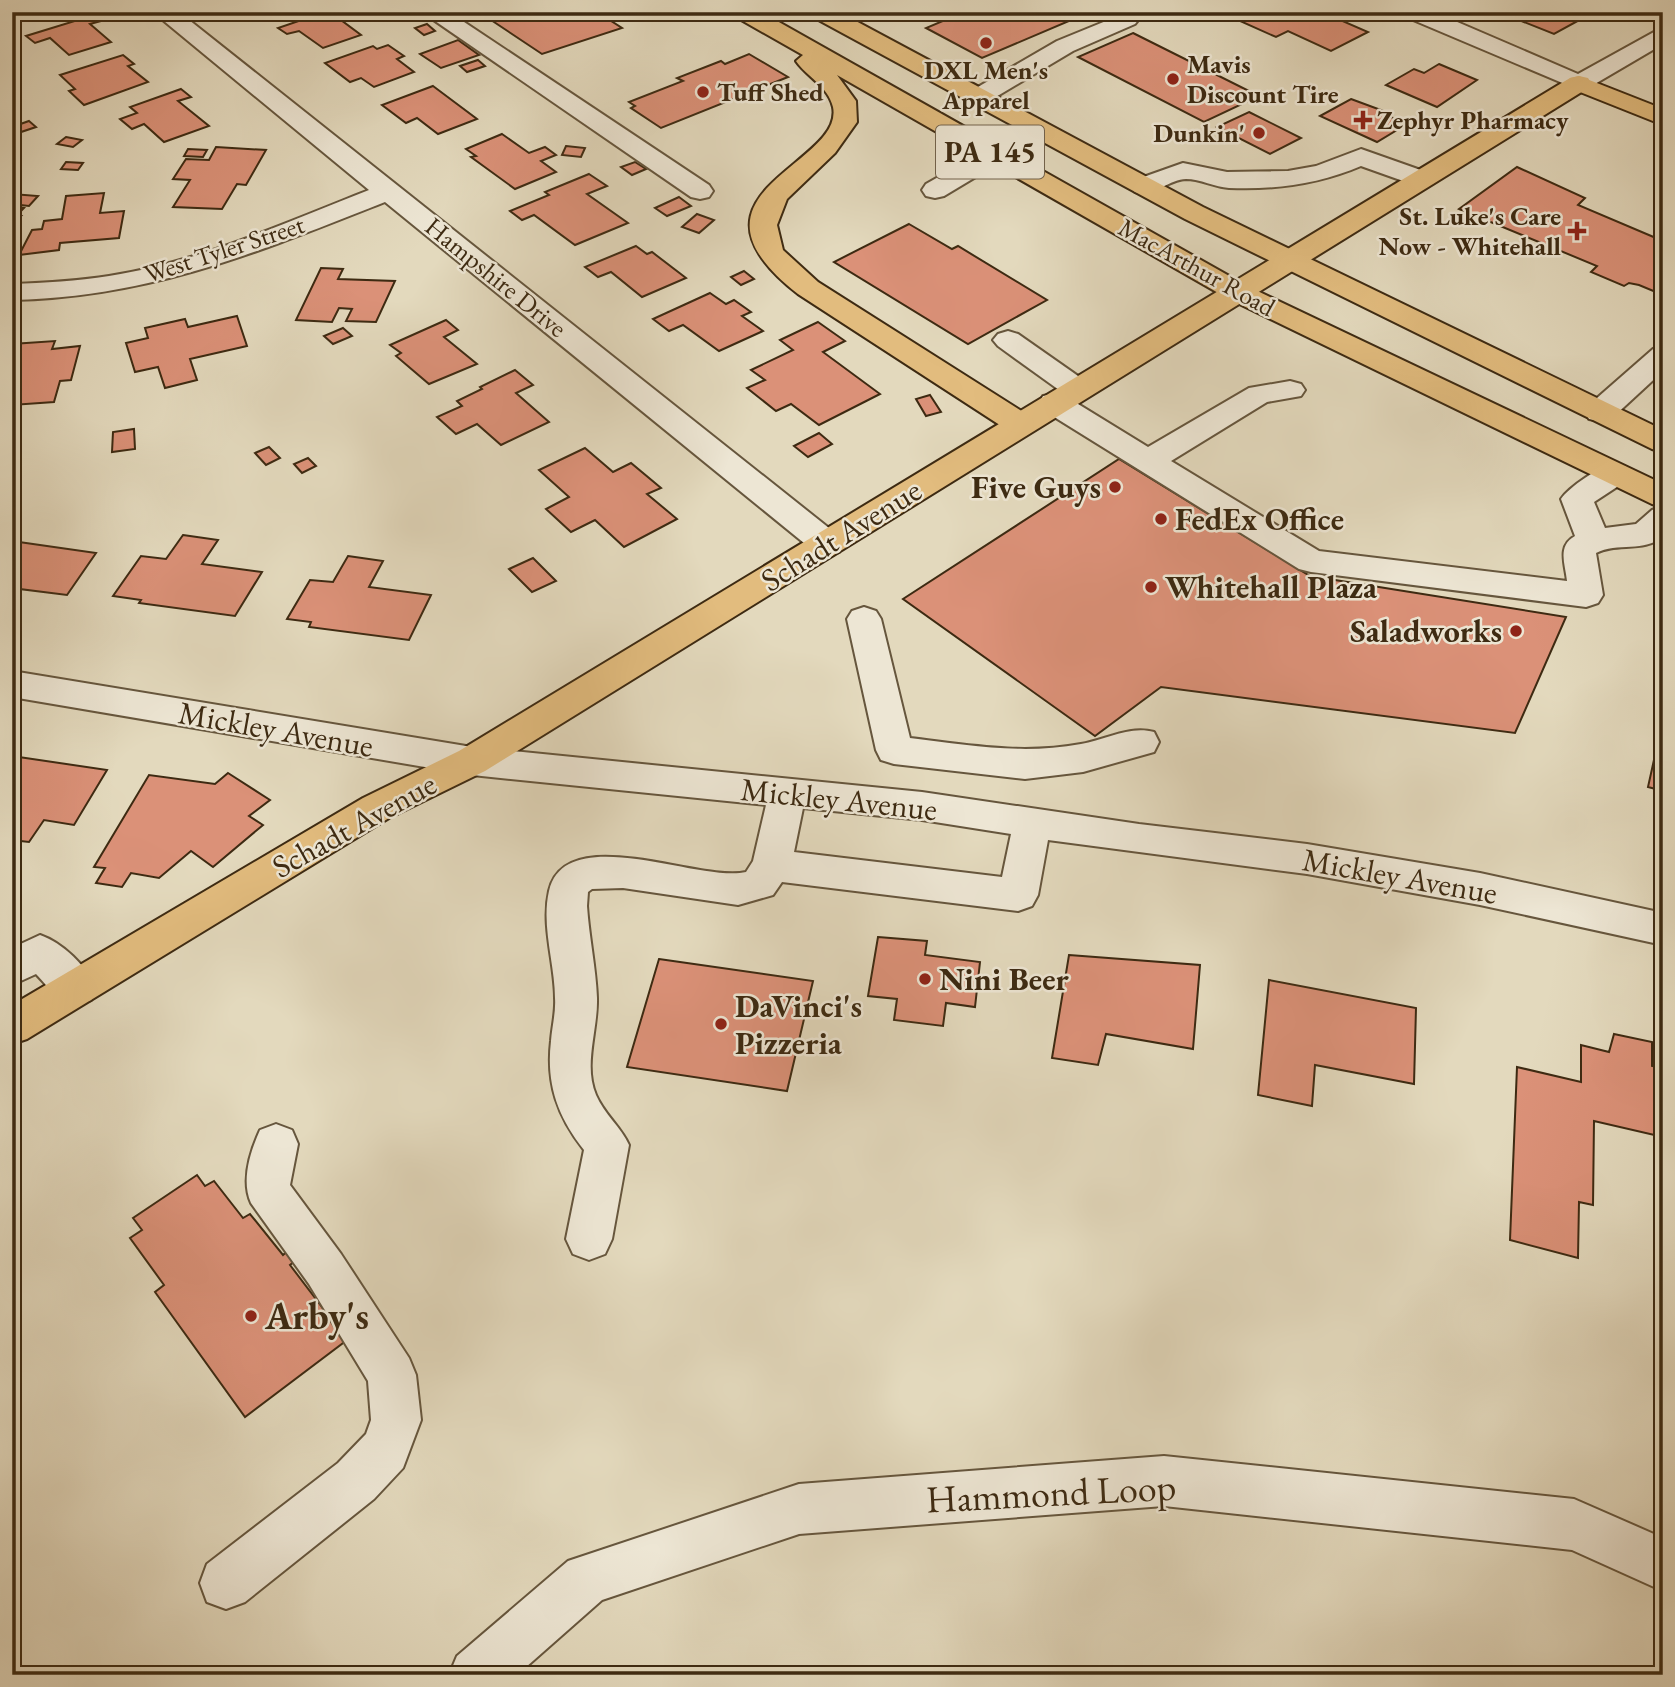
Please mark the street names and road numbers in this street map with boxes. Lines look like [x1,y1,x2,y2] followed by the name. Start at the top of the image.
[936,126,1044,178] road number: PA 145
[139,207,309,291] street label: West Tyler Street
[418,209,574,345] street label: Hampshire Drive
[1113,210,1282,324] street label: MacArthur Road
[753,469,929,601] street label: Schadt Avenue
[175,691,377,767] street label: Mickley Avenue
[264,763,444,887] street label: Schadt Avenue
[739,768,939,830] street label: Mickley Avenue
[1299,838,1501,914] street label: Mickley Avenue
[925,1461,1177,1524] street label: Hammond Loop

